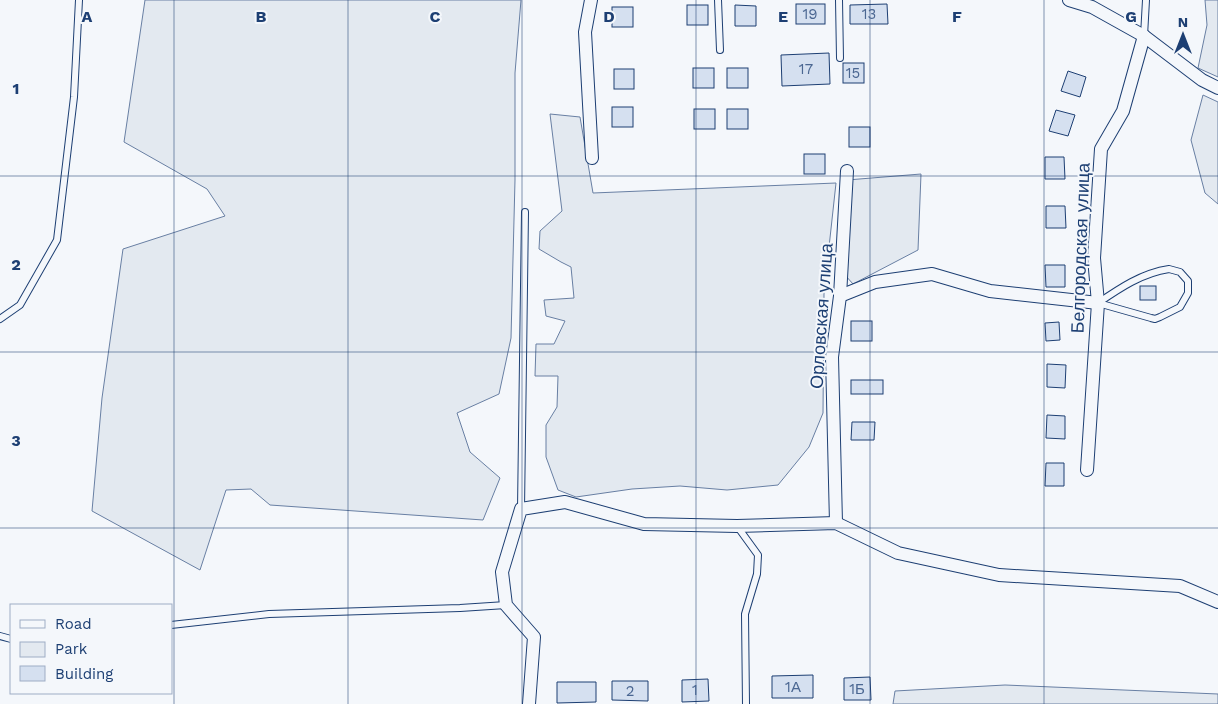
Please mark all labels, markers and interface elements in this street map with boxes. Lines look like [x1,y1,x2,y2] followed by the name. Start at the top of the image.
[802,5,818,23] house number: 19
[862,5,876,23] house number: 13
[82,7,93,26] text: A
[256,7,267,26] text: B
[430,7,441,26] text: C
[603,7,615,26] text: D
[778,7,788,26] text: E
[952,7,962,26] text: F
[1125,7,1137,26] text: G
[1158,10,1208,60] north arrow
[1178,14,1188,30] text: N
[799,60,813,78] house number: 17
[846,64,860,82] house number: 15
[13,79,19,98] text: 1
[1067,161,1094,334] street label: Белгородская улица
[805,241,837,390] street label: Орловская улица
[11,255,21,274] text: 2
[11,431,21,450] text: 3
[10,604,172,694] legend
[55,615,92,633] text: Road
[55,640,88,658] text: Park
[55,665,113,683] text: Building
[785,678,801,696] house number: 1А
[849,680,865,698] house number: 1Б
[692,681,698,699] house number: 1
[626,682,634,700] house number: 2

